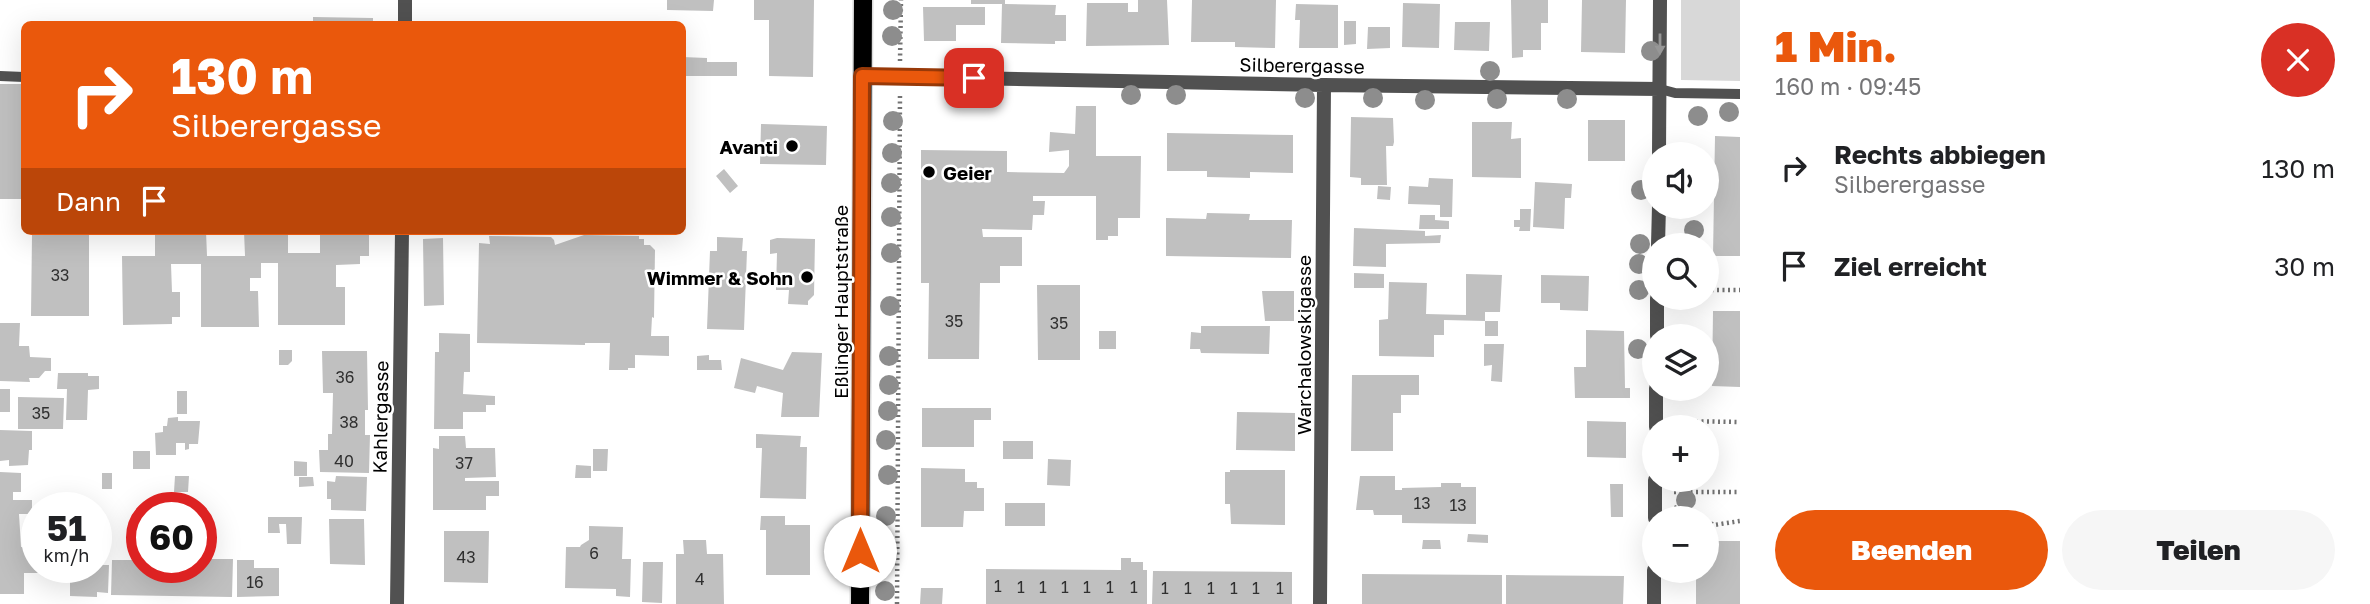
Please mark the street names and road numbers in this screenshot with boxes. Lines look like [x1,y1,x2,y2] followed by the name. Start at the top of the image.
[1239,52,1365,78] street label: Silberergasse
[829,205,852,399] street label: Eßlinger Hauptstraße
[1292,255,1315,435] street label: Warchalowskigasse
[368,360,392,474] street label: Kahlergasse

